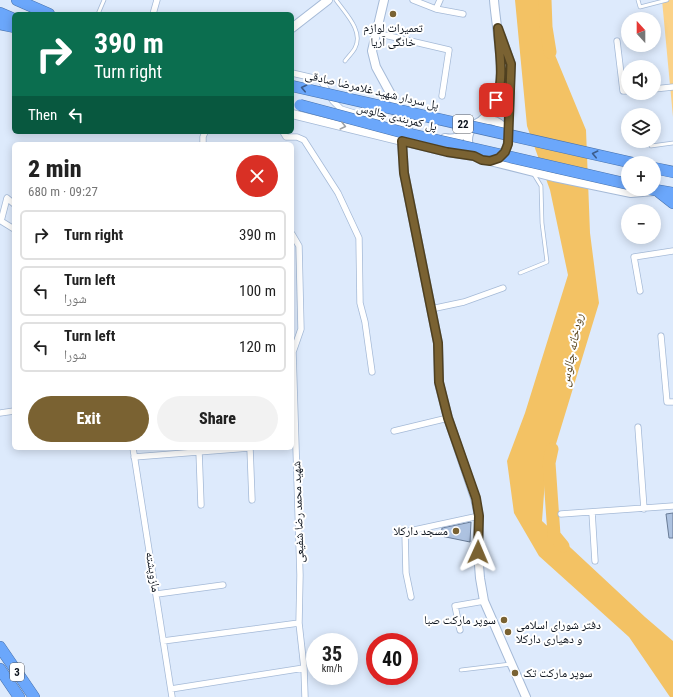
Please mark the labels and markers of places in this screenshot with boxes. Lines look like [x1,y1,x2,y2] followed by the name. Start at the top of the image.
[388,9,398,19] marker: تعمیرات لوازم خانگی آریا
[363,21,423,49] place label: تعمیرات لوازم خانگی آریا
[479,83,513,117] pin
[393,524,448,538] place label: مسجد دارکلا
[451,526,461,536] marker: مسجد دارکلا
[424,613,496,627] place label: سوپر مارکت صبا
[499,615,509,625] marker: سوپر مارکت صبا
[516,618,601,646] place label: دفتر شورای اسلامی و دهیاری دارکلا
[503,627,513,637] marker: دفتر شورای اسلامی و دهیاری دارکلا
[523,666,592,680] place label: سوپر مارکت تک
[510,668,520,678] marker: سوپر مارکت تک

